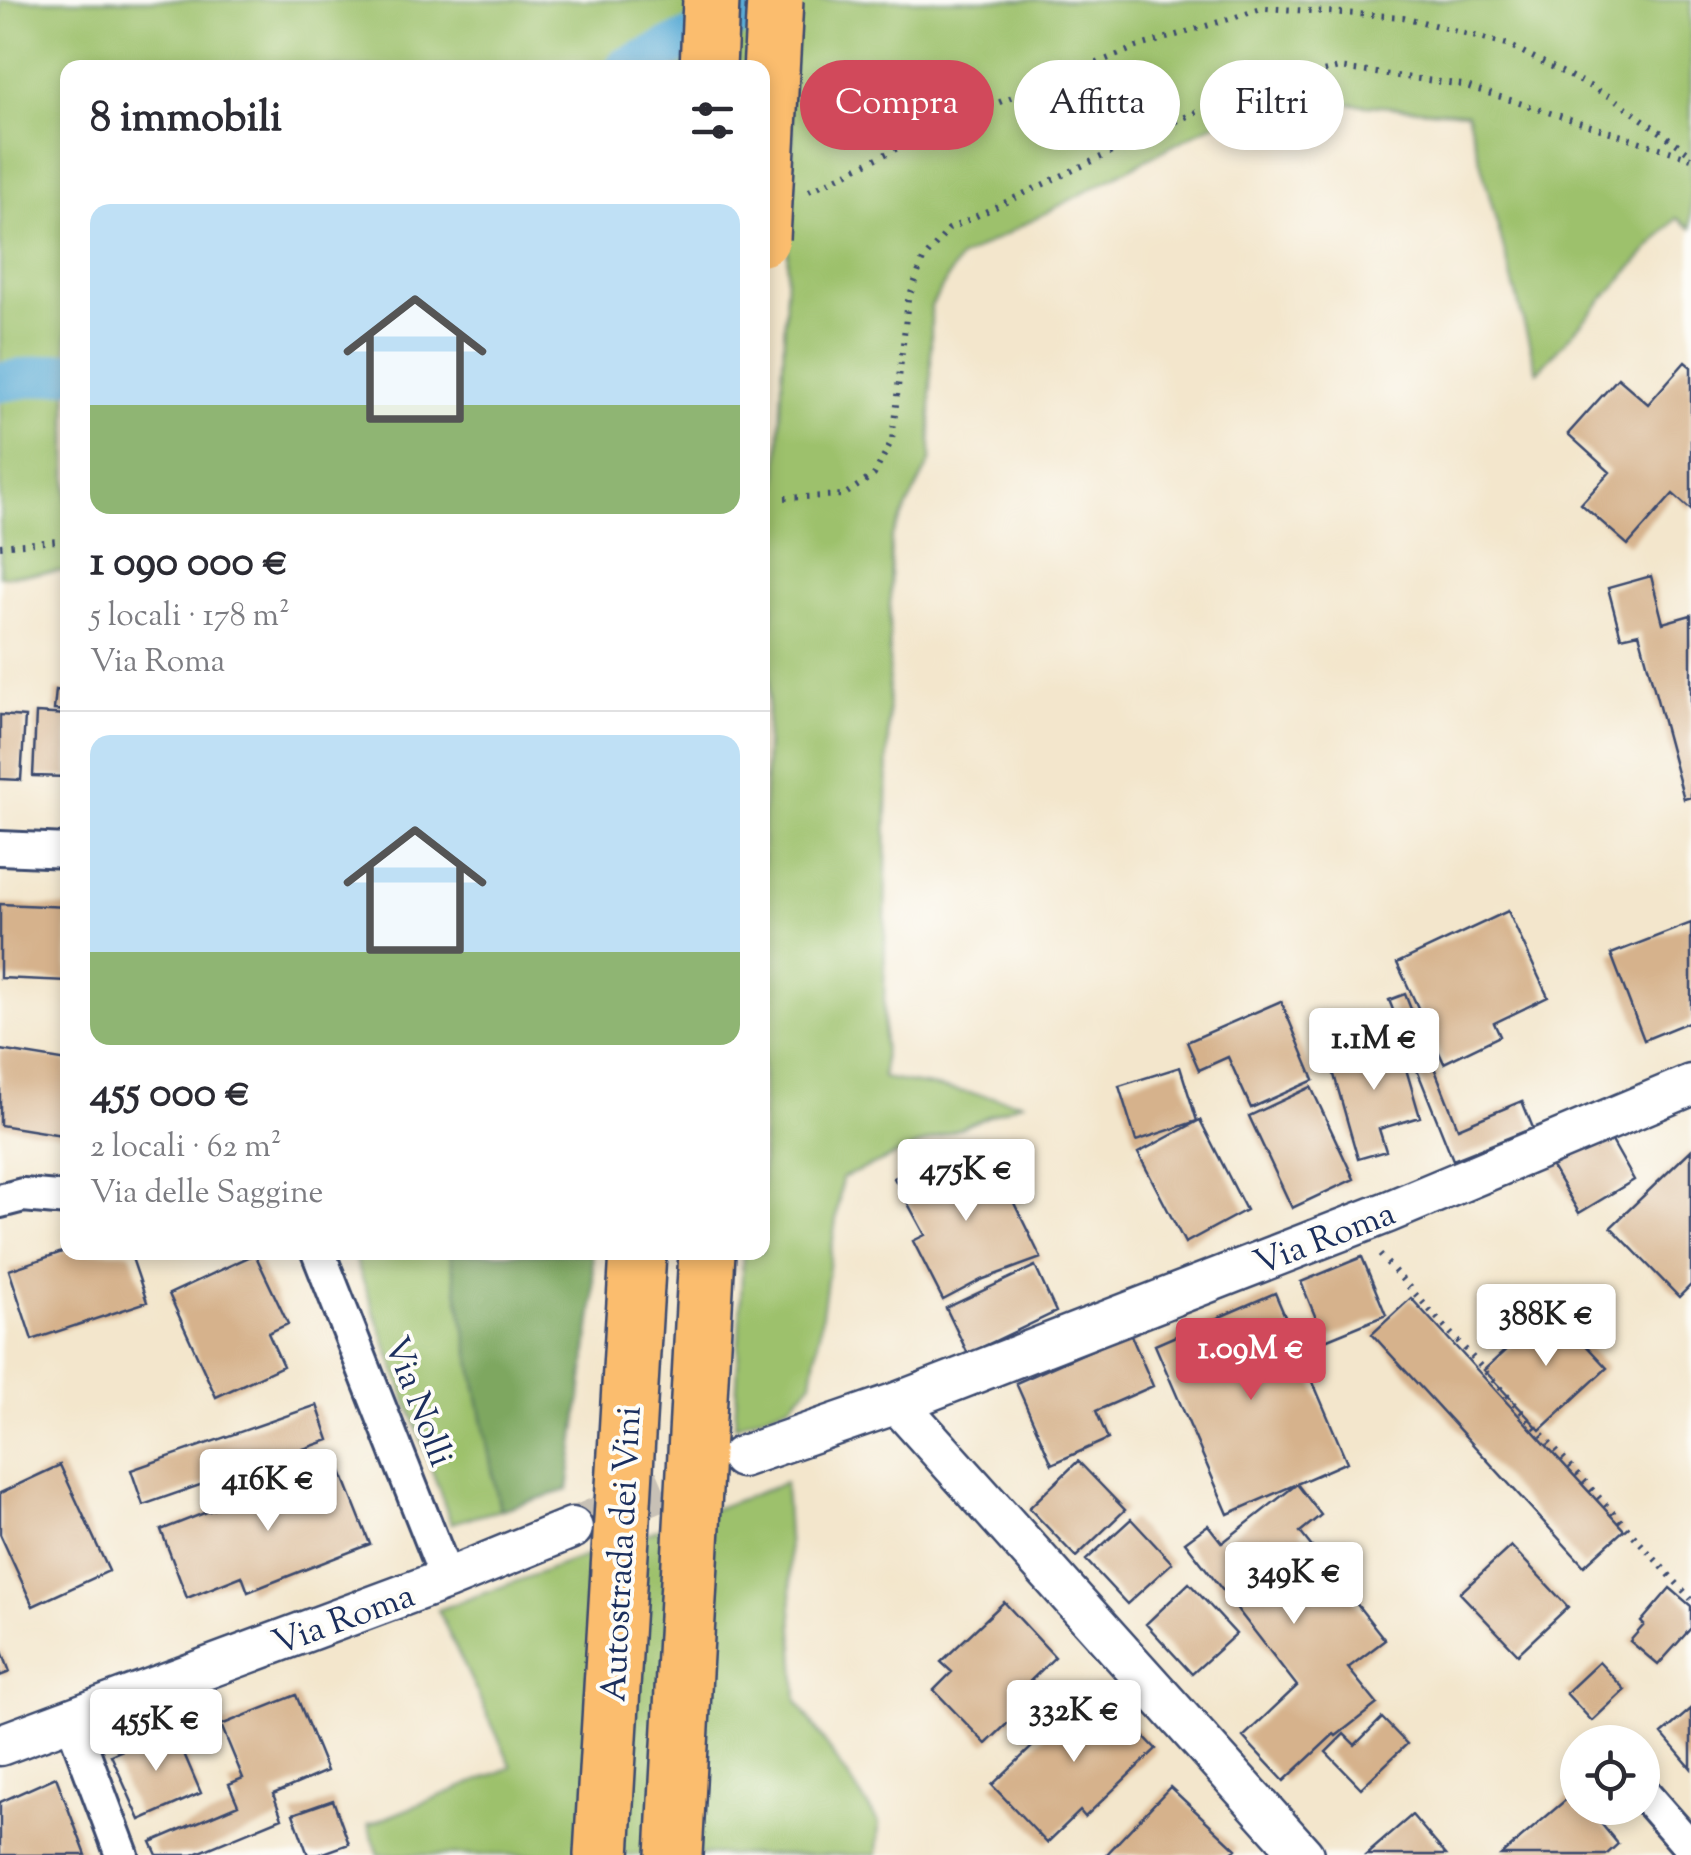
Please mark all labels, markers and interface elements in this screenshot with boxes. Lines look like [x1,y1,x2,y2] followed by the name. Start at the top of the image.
[800,60,994,150] chip: Compra
[1014,60,1180,150] chip: Affitta
[1200,60,1344,150] chip: Filtri
[90,90,282,150] text: 8 immobili
[685,93,740,148] icon: filters
[325,269,505,449] icon: home
[90,534,288,594] text: 1 090 000 €
[90,594,290,640] text: 5 locali · 178 m²
[90,640,225,686] text: Via Roma
[325,800,505,980] icon: home
[1293,1008,1455,1093] pin: 1.1M €
[1331,1017,1417,1063] text: 1.1M €
[90,1065,251,1125] text: 455 000 €
[90,1125,281,1171] text: 2 locali · 62 m²
[885,1139,1047,1224] pin: 475K €
[920,1148,1012,1194] text: 475K €
[90,1171,323,1217] text: Via delle Saggine
[1247,1190,1404,1291] street label: Via Roma
[1465,1284,1627,1369] pin: 388K €
[1499,1293,1593,1339] text: 388K €
[1159,1318,1343,1403] pin: 1.09M €
[1198,1327,1304,1373] text: 1.09M €
[369,1330,465,1475] street label: Via Nolli
[590,1405,657,1703] street label: Autostrada dei Vini
[187,1449,349,1534] pin: 416K €
[222,1458,314,1504] text: 416K €
[1213,1542,1375,1627] pin: 349K €
[1247,1551,1341,1597] text: 349K €
[266,1572,422,1671] street label: Via Roma
[993,1680,1155,1765] pin: 332K €
[75,1689,237,1774] pin: 455K €
[1029,1689,1119,1735] text: 332K €
[112,1698,200,1744] text: 455K €
[1560,1725,1660,1825] map controls
[1560,1725,1660,1825] button: locate

